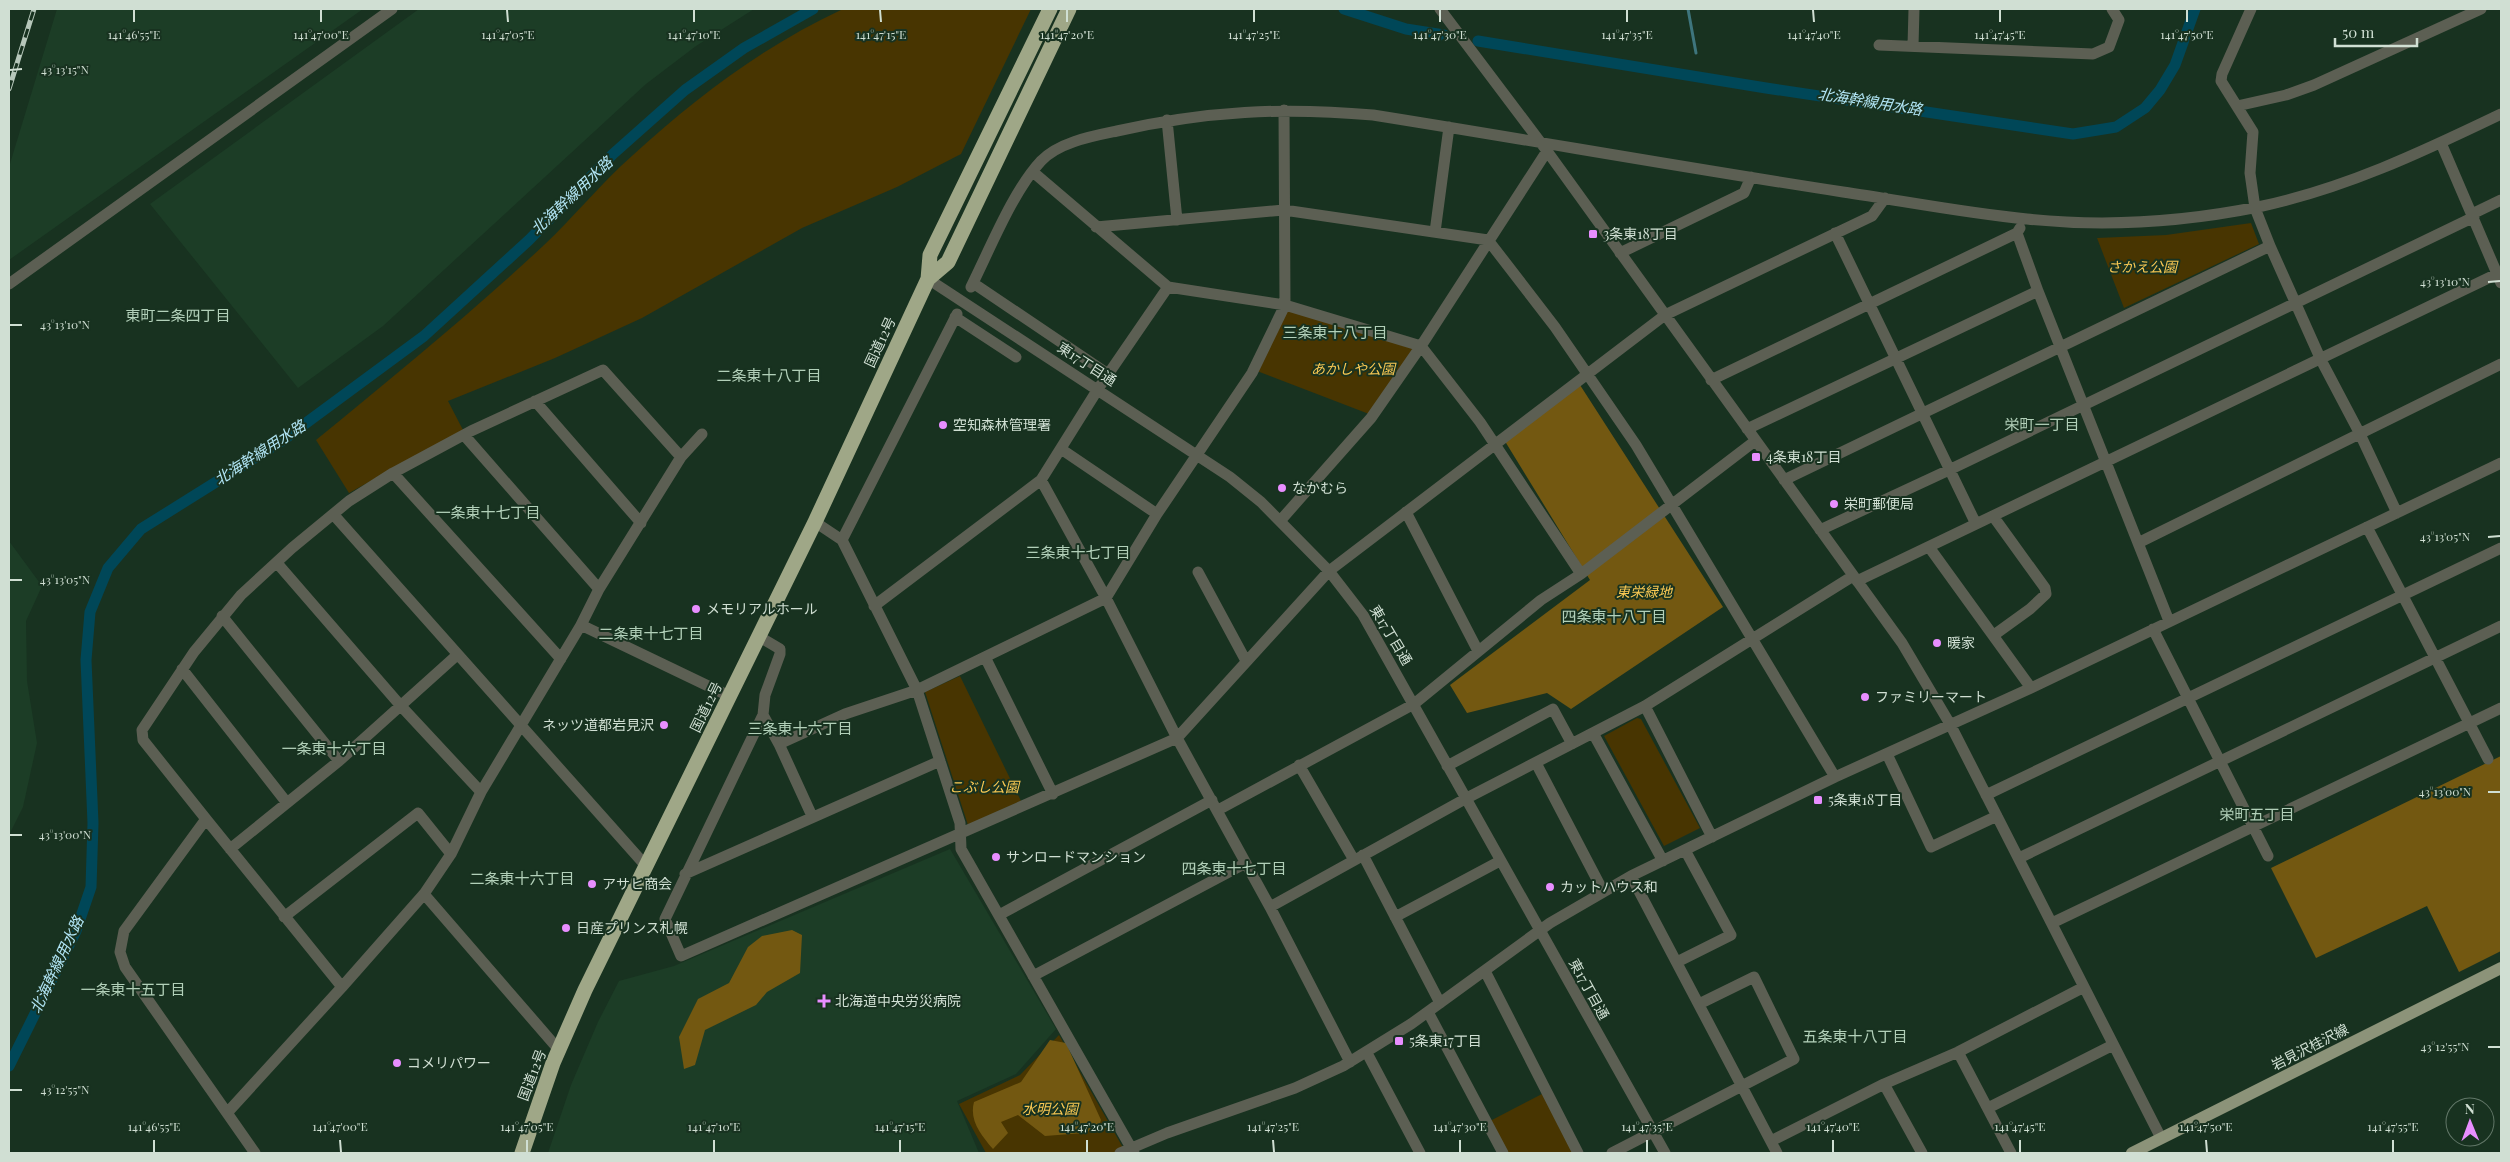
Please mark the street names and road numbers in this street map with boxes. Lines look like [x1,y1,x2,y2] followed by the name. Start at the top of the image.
[860,313,900,370] street label: 国道12号
[1054,337,1120,390] street label: 東17丁目通
[1366,601,1417,668] street label: 東17丁目通
[685,678,726,735] street label: 国道12号
[1565,955,1614,1023] street label: 東17丁目通
[2268,1019,2352,1074] street label: 岩見沢桂沢線
[513,1046,550,1103] street label: 国道12号

